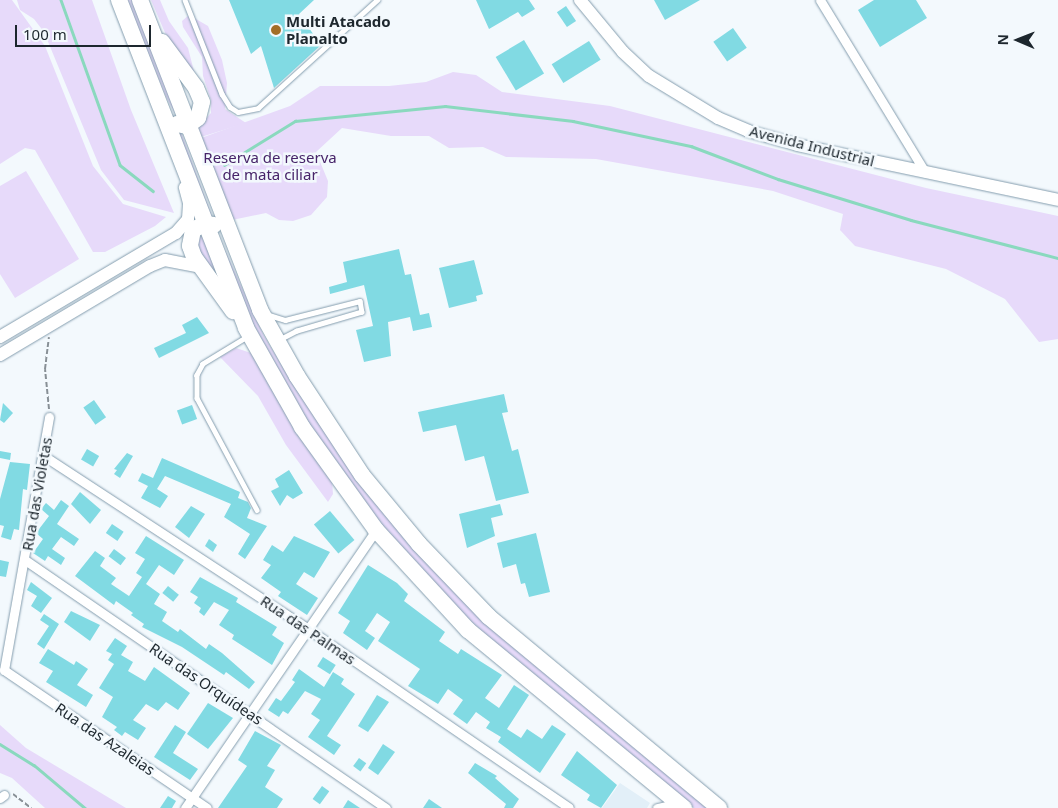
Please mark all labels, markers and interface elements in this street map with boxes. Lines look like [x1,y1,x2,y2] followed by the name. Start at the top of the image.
[286,12,391,47] place label: Multi Atacado Planalto
[18,15,154,47] scale bar
[993,15,1043,65] north arrow
[23,24,67,44] text: 100 m
[270,24,282,36] marker: Multi Atacado Planalto
[993,34,1012,46] text: N
[748,122,876,170] street label: Avenida Industrial
[203,148,337,183] park label: Reserva de reserva de mata ciliar
[18,436,56,552] street label: Rua das Violetas
[257,592,359,668] street label: Rua das Palmas
[146,639,266,729] street label: Rua das Orquídeas
[52,699,158,779] street label: Rua das Azaleias

